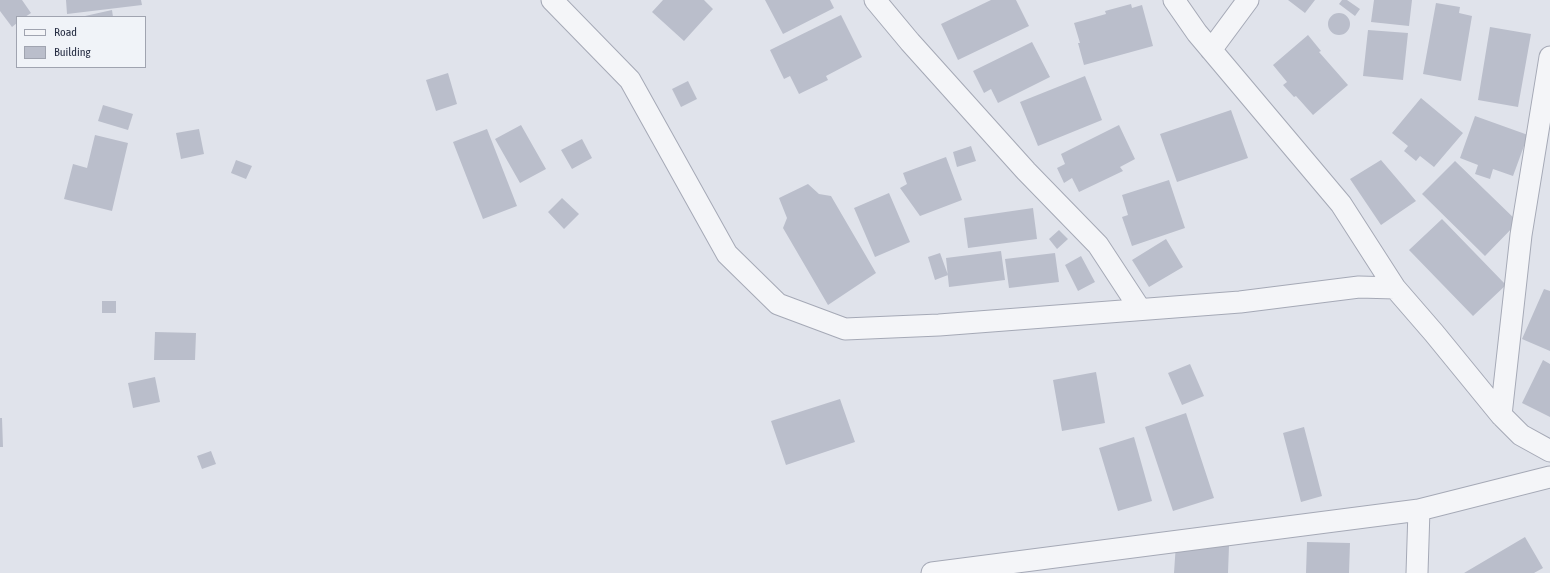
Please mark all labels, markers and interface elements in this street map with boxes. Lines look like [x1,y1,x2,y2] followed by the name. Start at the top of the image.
[16,16,146,68] legend
[54,25,77,39] text: Road
[54,45,91,59] text: Building

